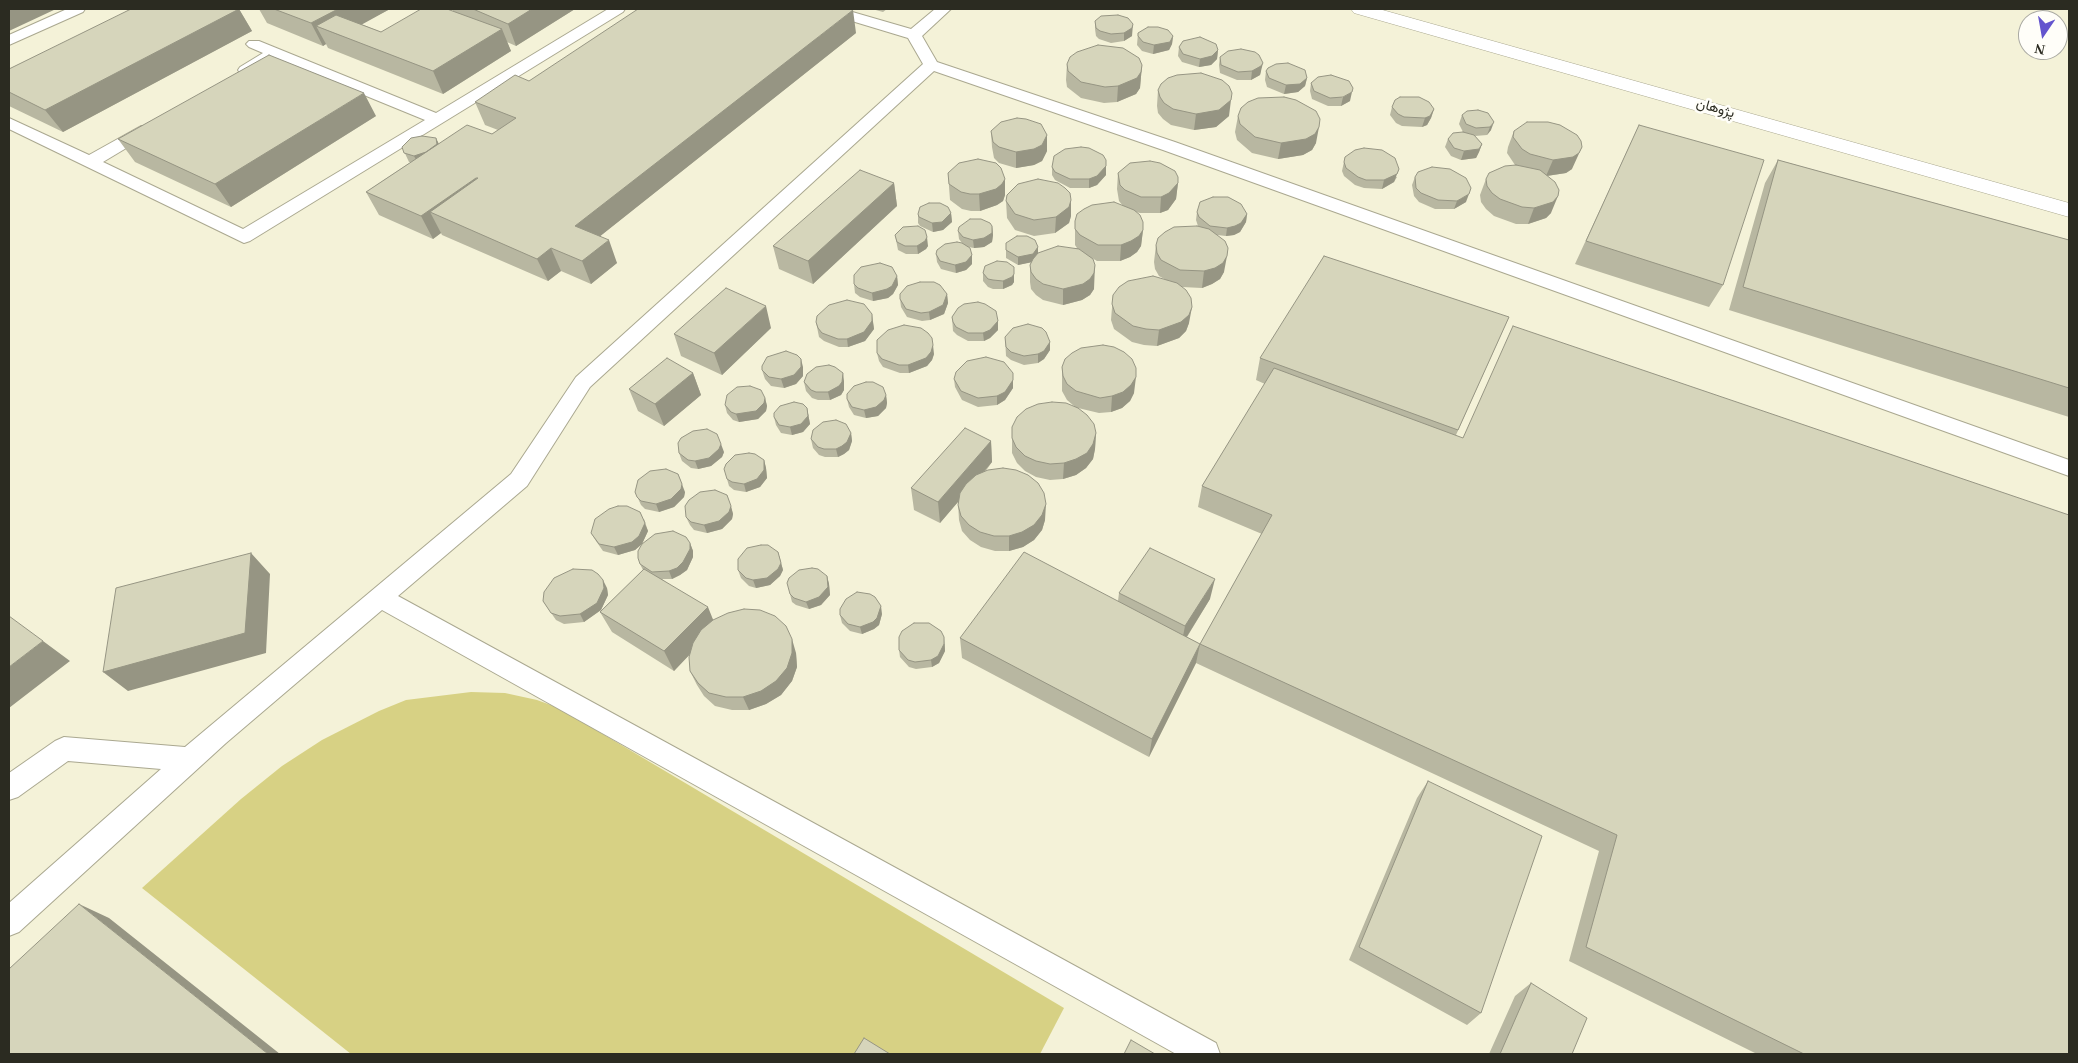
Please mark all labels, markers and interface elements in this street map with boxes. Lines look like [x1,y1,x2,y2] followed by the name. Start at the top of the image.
[2018,10,2068,60] north arrow
[2033,41,2046,58] text: N
[1694,97,1736,123] street label: پژوهان

